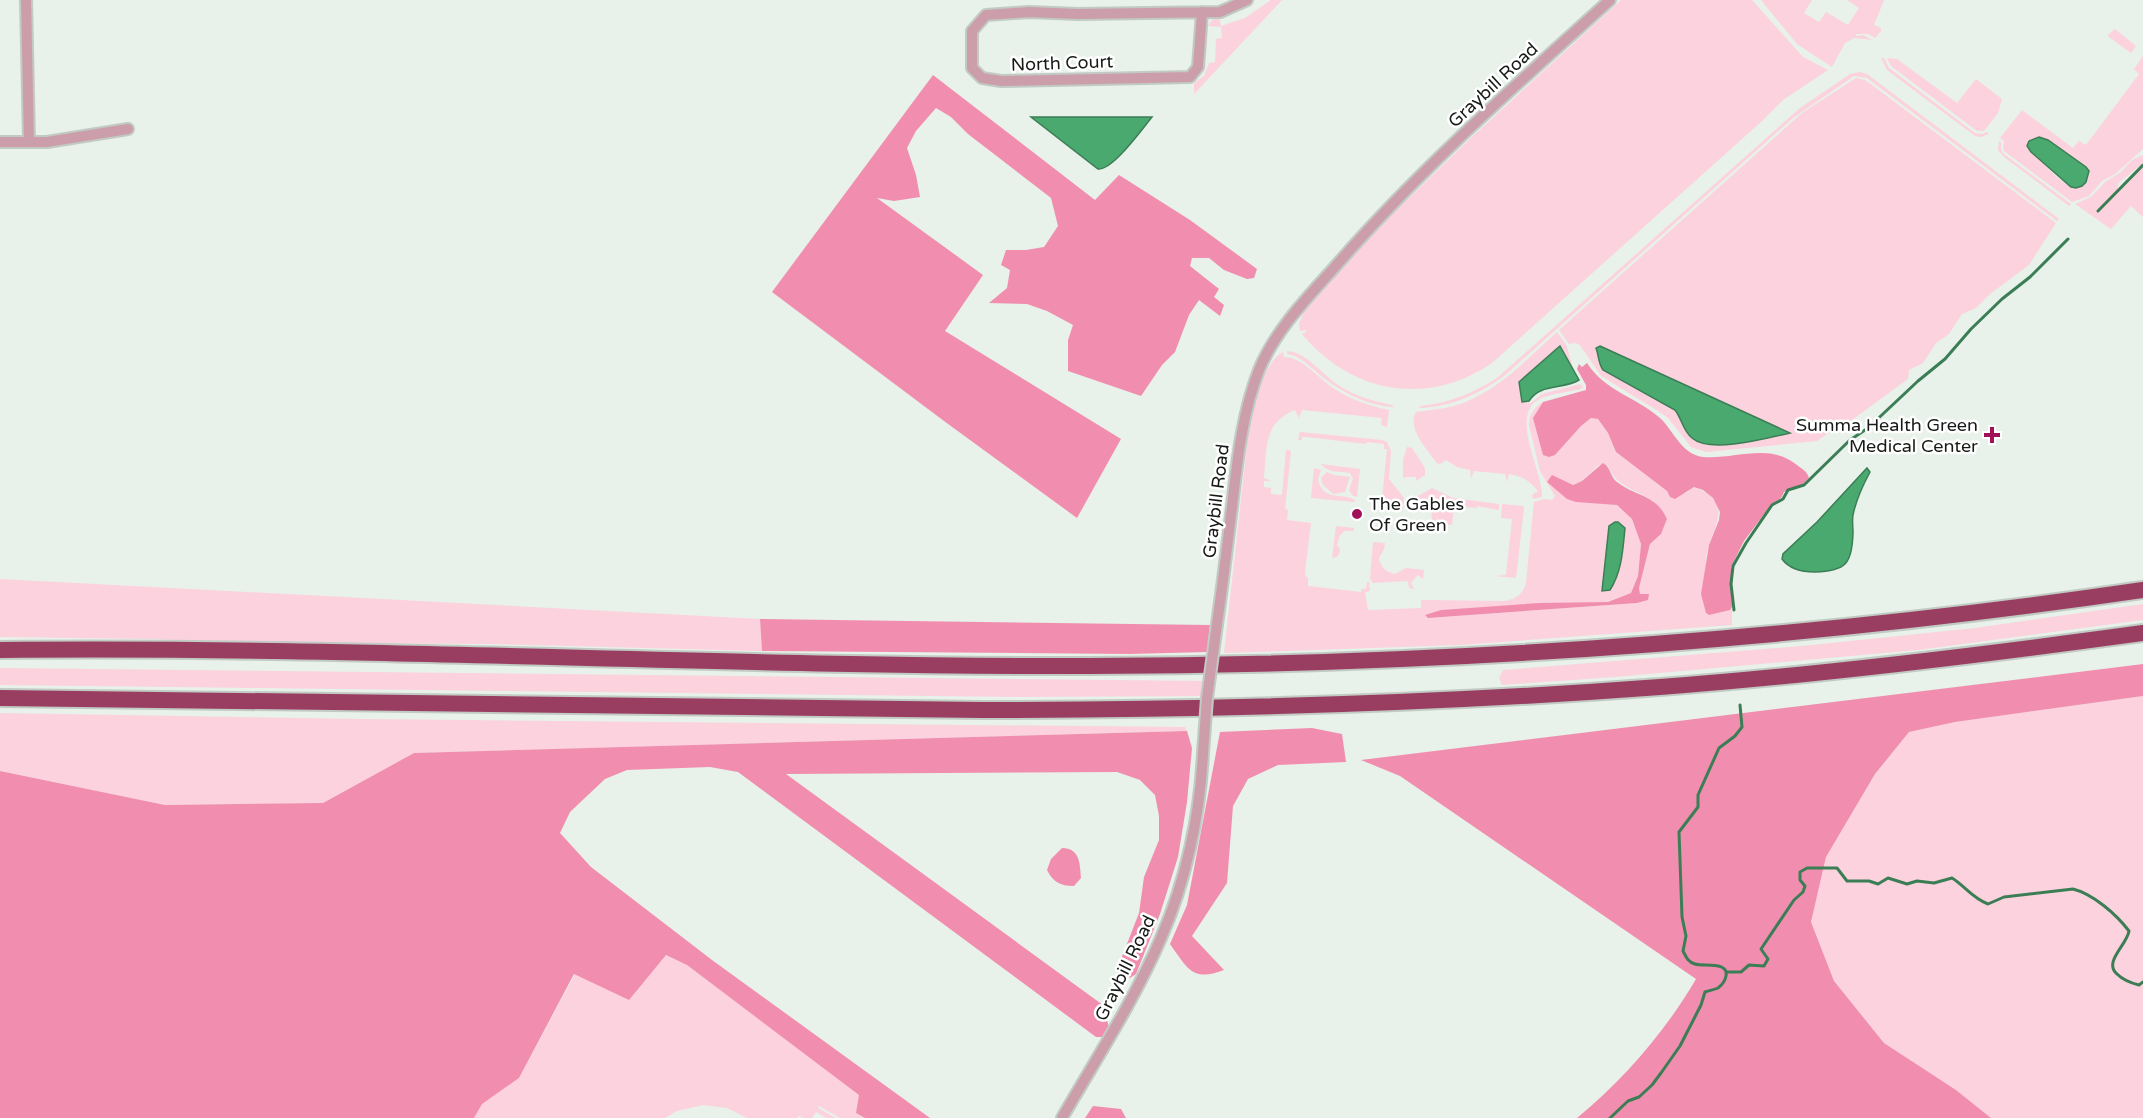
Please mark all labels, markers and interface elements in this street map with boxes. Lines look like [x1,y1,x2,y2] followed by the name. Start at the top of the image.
[1443,38,1543,132] street label: Graybill Road
[1010,50,1114,76] street label: North Court
[1796,414,1978,457] place label: Summa Health Green Medical Center
[1983,426,2001,444] marker: Summa Health Green Medical Center
[1198,443,1234,559] street label: Graybill Road
[1369,493,1464,536] place label: The Gables Of Green
[1350,507,1364,521] marker: The Gables Of Green
[1090,912,1160,1024] street label: Graybill Road

